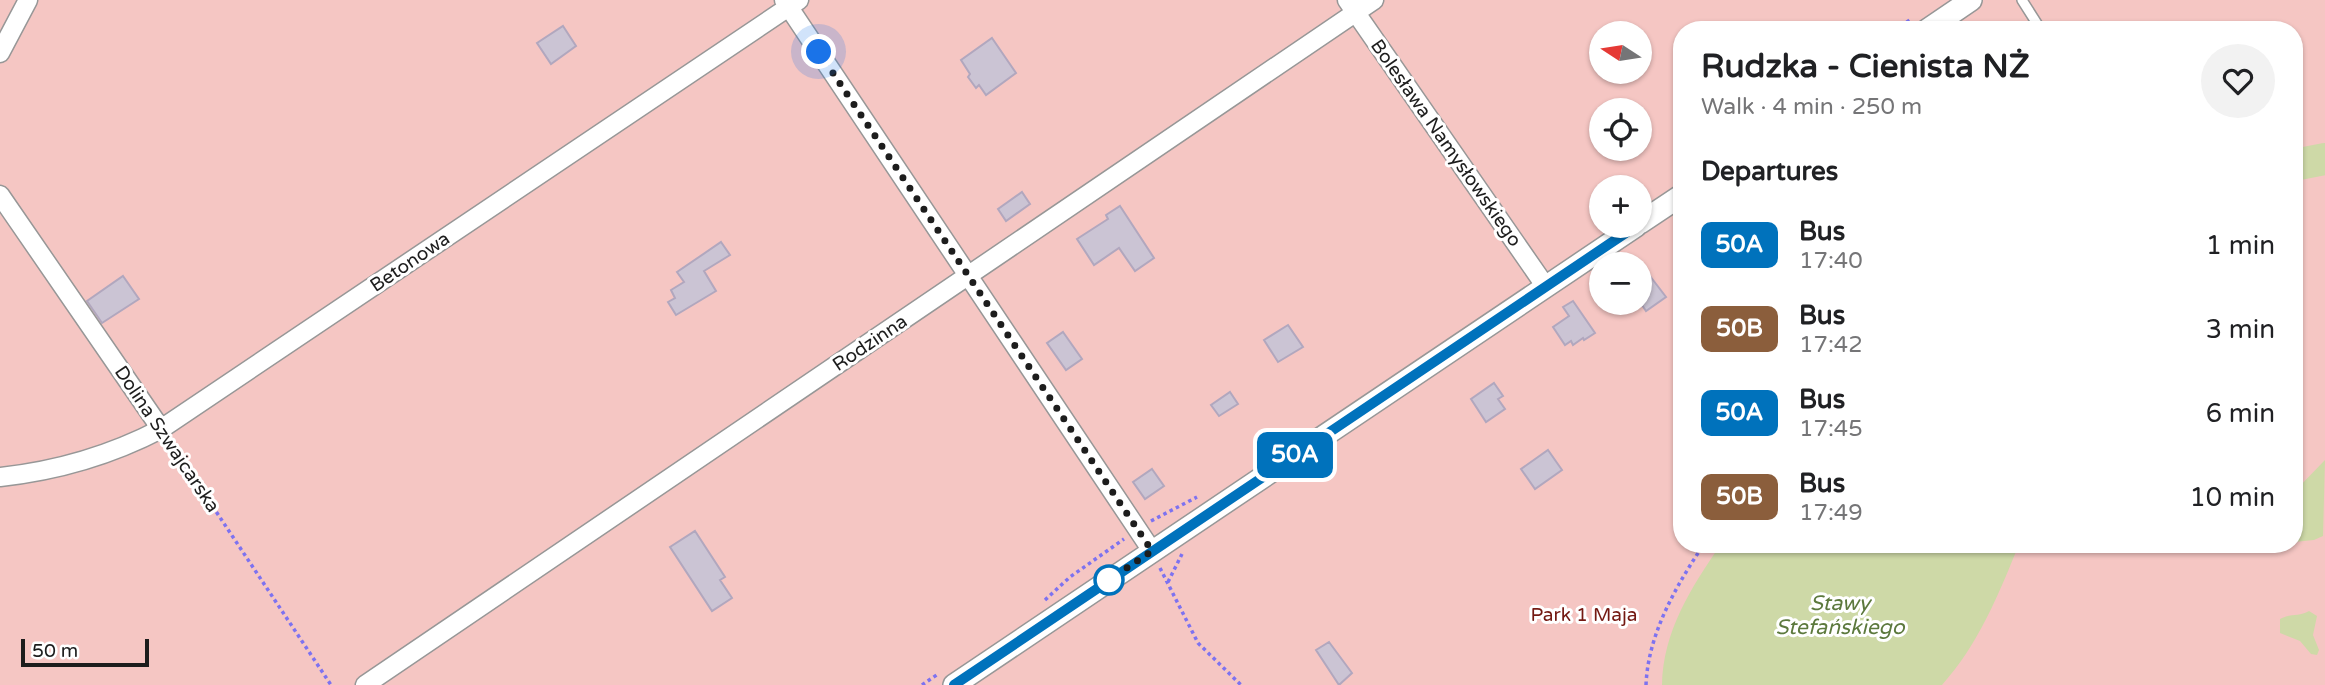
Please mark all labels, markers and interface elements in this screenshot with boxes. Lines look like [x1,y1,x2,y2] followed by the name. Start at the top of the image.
[1589,21,1652,84] north arrow
[1589,21,1652,315] map controls
[801,34,836,69] your location
[1366,35,1526,251] street label: Bolesława Namysłowskiego
[2201,44,2275,118] button: heart
[1701,47,2030,86] text: Rudzka - Cienista NŻ
[1701,93,1922,121] text: Walk · 4 min · 250 m
[1589,98,1652,161] button: locate
[1701,156,1838,187] text: Departures
[1589,175,1652,238] button: +
[1799,216,1845,247] text: Bus
[366,227,454,297] street label: Betonowa
[1715,230,1764,259] text: 50A
[2206,230,2275,261] text: 1 min
[1799,247,1863,275] text: 17:40
[1589,252,1652,315] button: −
[1799,300,1845,331] text: Bus
[829,310,911,376] street label: Rodzinna
[1716,314,1763,343] text: 50B
[2206,314,2275,345] text: 3 min
[1799,331,1863,359] text: 17:42
[110,362,224,516] street label: Dolina Szwajcarska
[1799,384,1845,415] text: Bus
[1715,398,1764,427] text: 50A
[2206,398,2275,429] text: 6 min
[1799,415,1863,443] text: 17:45
[1255,432,1335,478] line badge: 50A
[1271,440,1319,469] text: 50A
[1799,468,1845,499] text: Bus
[1716,482,1763,511] text: 50B
[2189,482,2275,513] text: 10 min
[1799,499,1863,527] text: 17:49
[1094,565,1124,595] unlabelled marker
[1775,591,1906,640] water label: Stawy Stefańskiego
[1531,604,1637,626] park label: Park 1 Maja
[21,636,149,668] scale bar
[32,640,78,662] text: 50 m

